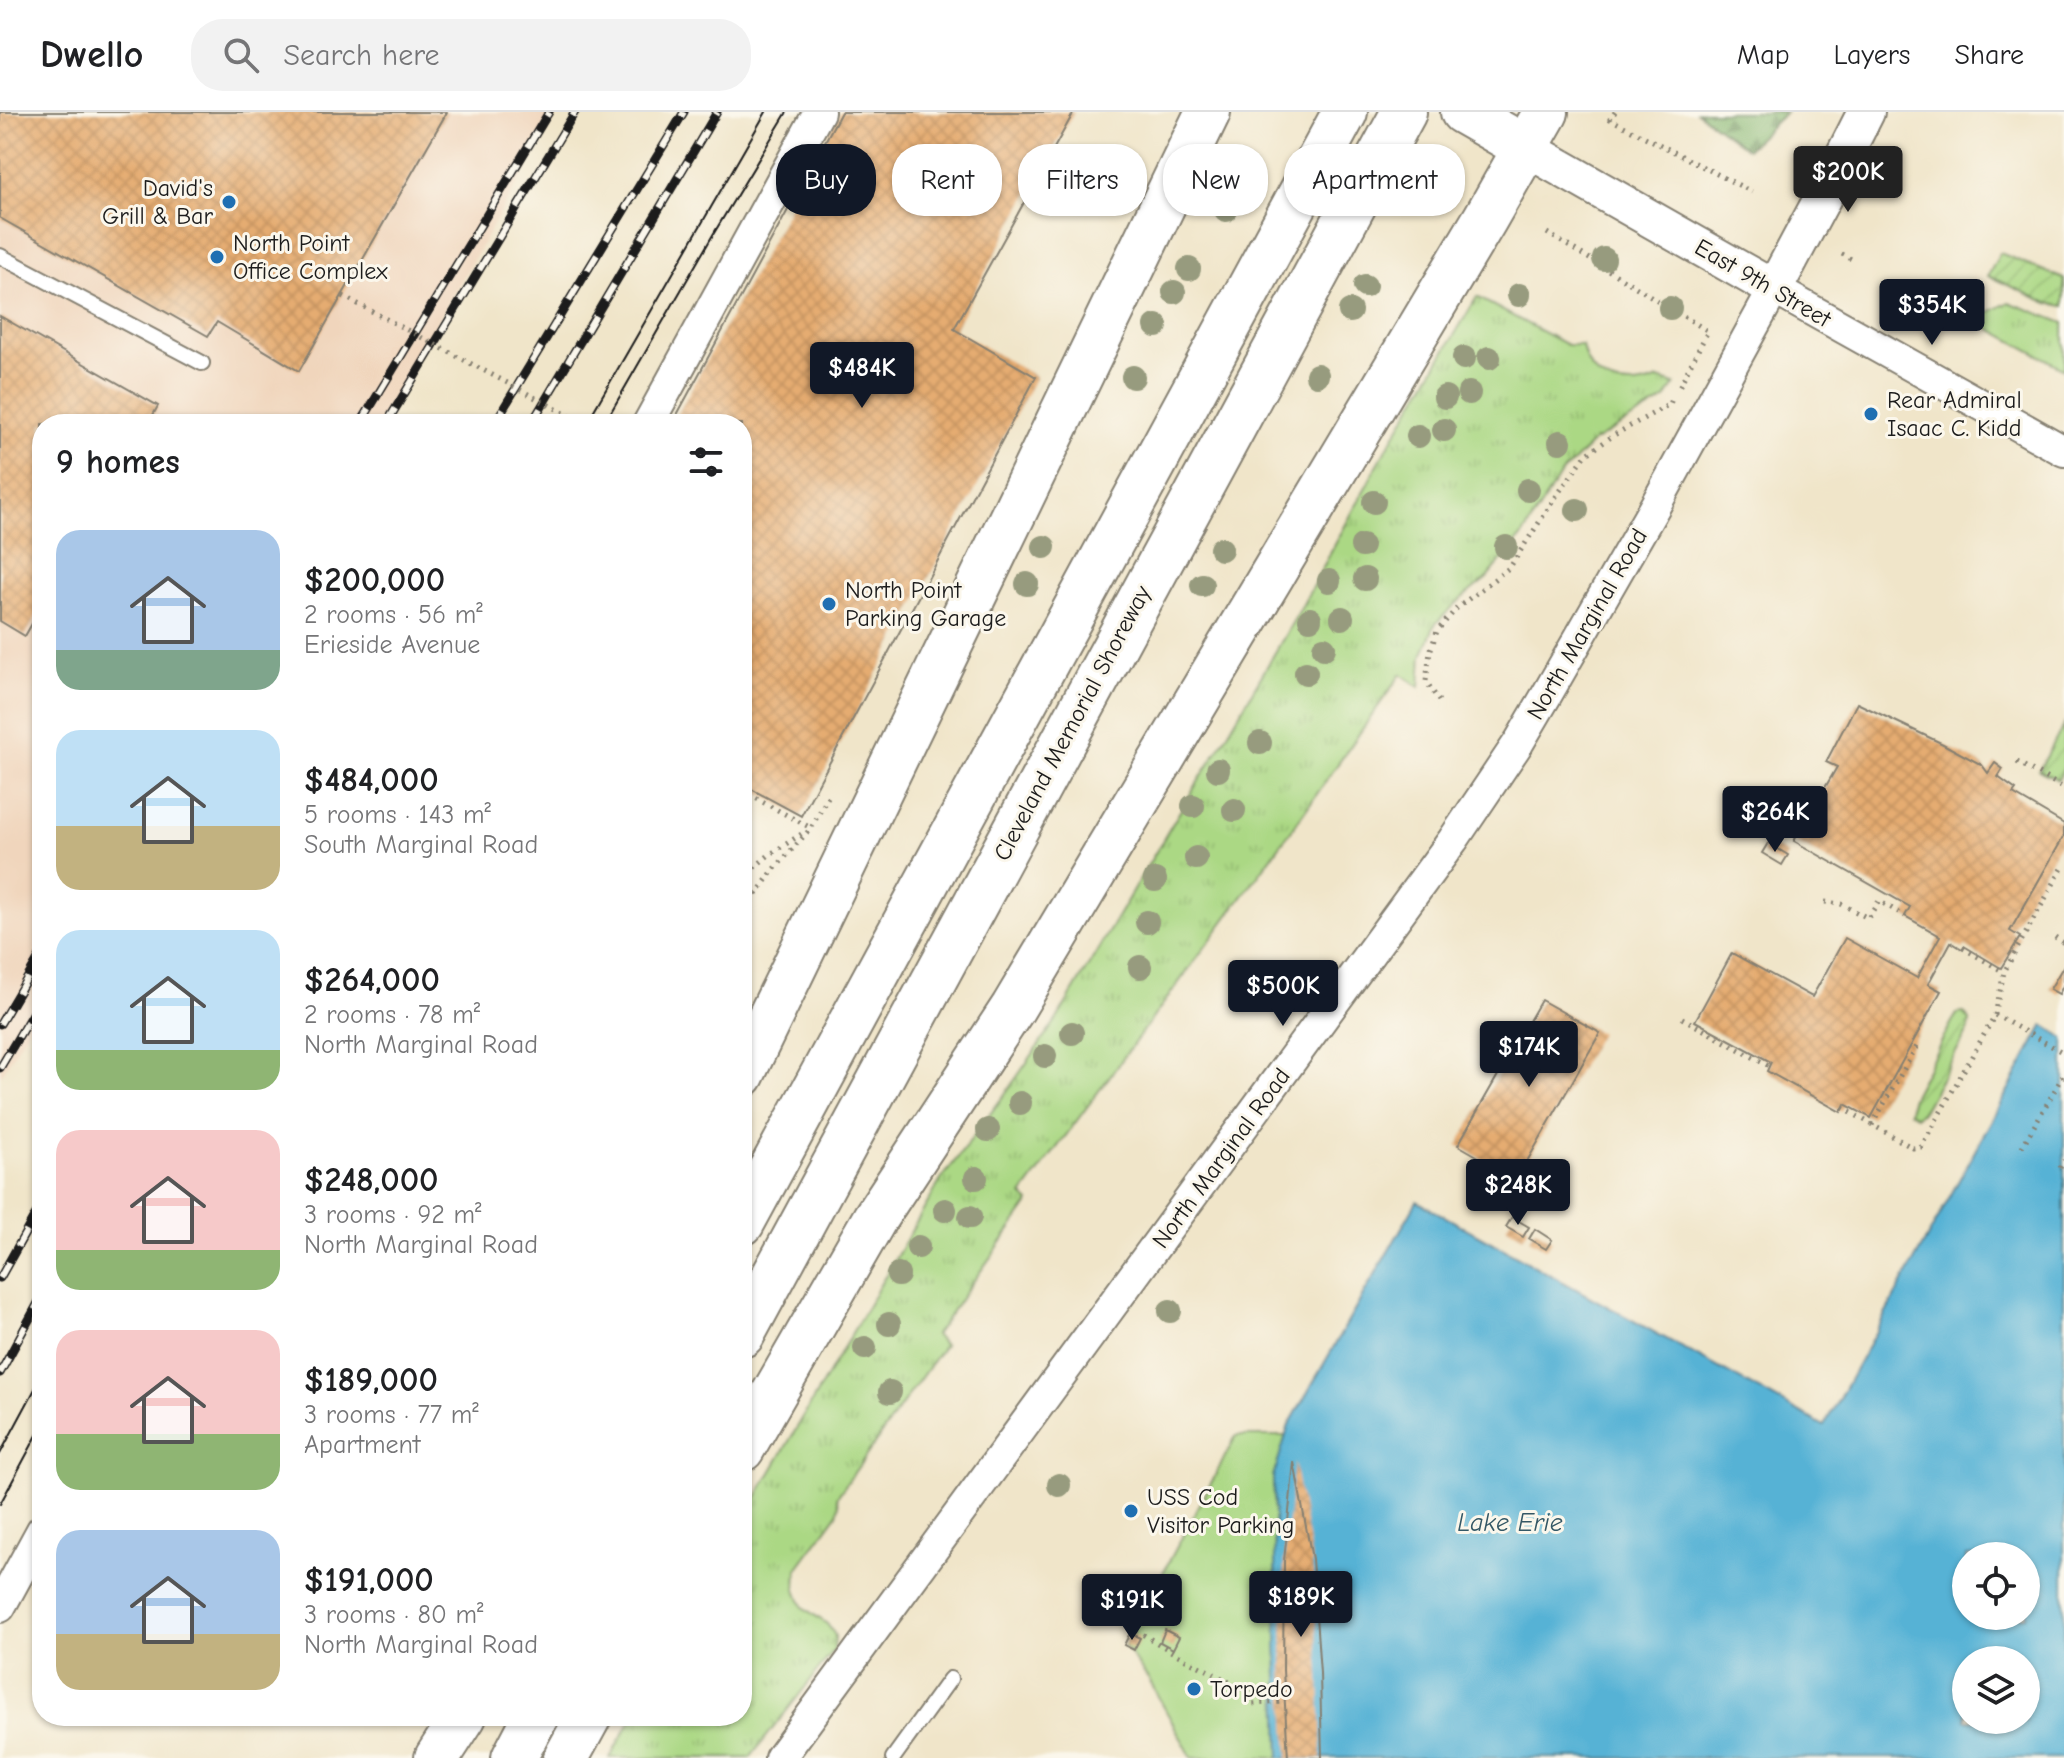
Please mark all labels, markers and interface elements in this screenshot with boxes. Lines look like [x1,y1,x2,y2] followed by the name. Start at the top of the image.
[191,19,751,91] search box
[40,33,143,77] text: Dwello
[219,33,263,77] icon: search
[283,38,440,73] text: Search here
[1737,39,1790,71] text: Map
[1834,39,1910,71] text: Layers
[1954,39,2024,71] text: Share
[776,144,876,216] chip: Buy
[892,144,1002,216] chip: Rent
[1018,144,1147,216] chip: Filters
[1163,144,1268,216] chip: New
[1284,144,1465,216] chip: Apartment
[1792,146,1904,214] pin: $200K
[1812,157,1884,187] text: $200K
[102,174,213,230] place label: David's Grill & Bar
[220,193,238,211] marker: David's Grill & Bar
[233,229,388,285] place label: North Point Office Complex
[1690,233,1837,334] street label: East 9th Street
[208,248,226,266] marker: North Point Office Complex
[1876,279,1988,347] pin: $354K
[1897,290,1967,320] text: $354K
[806,342,918,410] pin: $484K
[828,353,896,383] text: $484K
[1887,386,2022,442] place label: Rear Admiral Isaac C. Kidd
[1862,405,1880,423] marker: Rear Admiral Isaac C. Kidd
[684,440,728,484] icon: filters
[56,442,180,482] text: 9 homes
[1521,523,1653,725] street label: North Marginal Road
[304,560,445,600] text: $200,000
[120,562,216,658] icon: home
[845,576,1006,632] place label: North Point Parking Garage
[987,580,1157,865] street label: Cleveland Memorial Shoreway
[820,595,838,613] marker: North Point Parking Garage
[304,600,483,630] text: 2 rooms · 56 m²
[304,630,480,660] text: Erieside Avenue
[304,760,439,800] text: $484,000
[120,762,216,858] icon: home
[1719,786,1831,854] pin: $264K
[1740,797,1810,827] text: $264K
[304,800,491,830] text: 5 rooms · 143 m²
[304,830,538,860] text: South Marginal Road
[304,960,440,1000] text: $264,000
[1227,960,1339,1028] pin: $500K
[120,962,216,1058] icon: home
[1246,971,1320,1001] text: $500K
[304,1000,480,1030] text: 2 rooms · 78 m²
[1473,1021,1585,1089] pin: $174K
[304,1030,538,1060] text: North Marginal Road
[1498,1032,1560,1062] text: $174K
[1146,1062,1296,1254] street label: North Marginal Road
[1462,1159,1574,1227] pin: $248K
[304,1160,439,1200] text: $248,000
[120,1162,216,1258] icon: home
[1484,1170,1552,1200] text: $248K
[304,1200,482,1230] text: 3 rooms · 92 m²
[304,1230,538,1260] text: North Marginal Road
[304,1360,438,1400] text: $189,000
[120,1362,216,1458] icon: home
[304,1400,479,1430] text: 3 rooms · 77 m²
[304,1430,420,1460] text: Apartment
[1147,1483,1295,1539] place label: USS Cod Visitor Parking
[1122,1502,1140,1520] marker: USS Cod Visitor Parking
[1457,1508,1563,1538] water label: Lake Erie
[1952,1542,2040,1734] map controls
[1952,1542,2040,1630] button: locate
[304,1560,434,1600] text: $191,000
[120,1562,216,1658] icon: home
[1245,1571,1357,1639] pin: $189K
[1076,1574,1188,1642] pin: $191K
[1267,1582,1335,1612] text: $189K
[1100,1585,1164,1615] text: $191K
[304,1600,483,1630] text: 3 rooms · 80 m²
[304,1630,538,1660] text: North Marginal Road
[1952,1646,2040,1734] button: layers
[1210,1675,1293,1703] place label: Torpedo
[1185,1680,1203,1698] marker: Torpedo

